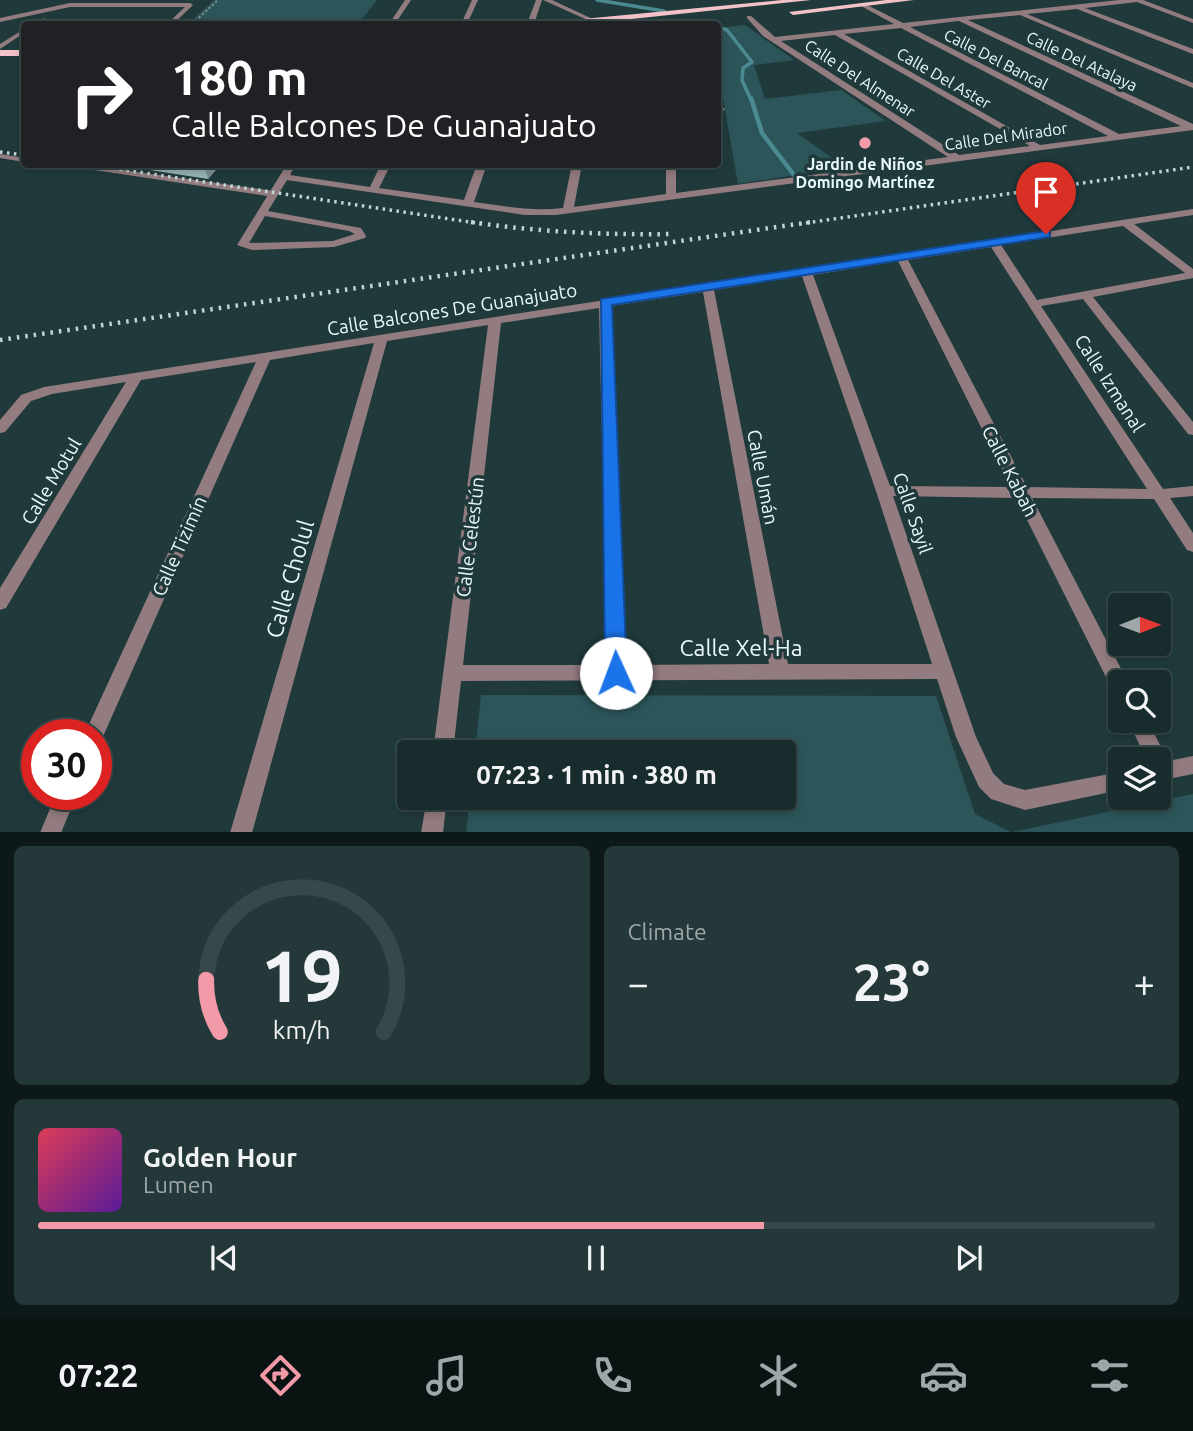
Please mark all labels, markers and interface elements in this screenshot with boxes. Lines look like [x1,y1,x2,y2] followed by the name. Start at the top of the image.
[941,25,1051,93] street label: Calle Del Bancal
[1024,27,1140,95] street label: Calle Del Atalaya
[802,36,918,120] street label: Calle Del Almenar
[894,44,994,112] street label: Calle Del Aster
[56,49,147,140] icon: right
[171,49,308,104] text: 180 m
[171,107,597,143] text: Calle Balcones De Guanajuato
[943,118,1069,154] street label: Calle Del Mirador
[857,135,873,151] marker: Jardin de Niños Domingo Martínez
[795,155,935,191] place label: Jardin de Niños Domingo Martínez
[1016,162,1076,234] pin
[1027,173,1065,211] icon: arrive
[325,278,579,340] street label: Calle Balcones De Guanajuato
[1070,330,1150,436] street label: Calle Izmanal
[978,422,1042,520] street label: Calle Kabah
[743,428,783,526] street label: Calle Umán
[17,434,85,528] street label: Calle Motul
[889,469,937,557] street label: Calle Sayil
[452,475,488,599] street label: Calle Celestún
[147,493,211,599] street label: Calle Tizimín
[261,517,318,641] street label: Calle Cholul
[1108,593,1171,656] north arrow
[1108,593,1171,810] map controls
[679,635,803,660] street label: Calle Xel-Ha
[579,636,653,710] position arrow
[1108,670,1171,733] button: search
[21,719,112,810] speed limit sign: 30
[1108,747,1171,810] button: layers
[476,760,717,789] text: 07:23 · 1 min · 380 m
[628,919,707,944] text: Climate
[261,934,343,1016] text: 19
[853,953,930,1011] text: 23°
[628,962,649,1004] text: −
[1134,962,1155,1004] text: +
[273,1015,331,1043] text: km/h
[143,1143,297,1172] text: Golden Hour
[143,1172,214,1197] text: Lumen
[205,1239,243,1277] icon: previous
[577,1239,615,1277] icon: pause
[950,1239,988,1277] icon: next
[256,1351,305,1400] icon: directions
[422,1351,471,1400] icon: music
[588,1351,637,1400] icon: phone
[754,1351,803,1400] icon: climate
[919,1351,968,1400] icon: car
[1085,1351,1134,1400] icon: filters
[58,1357,139,1393] text: 07:22

